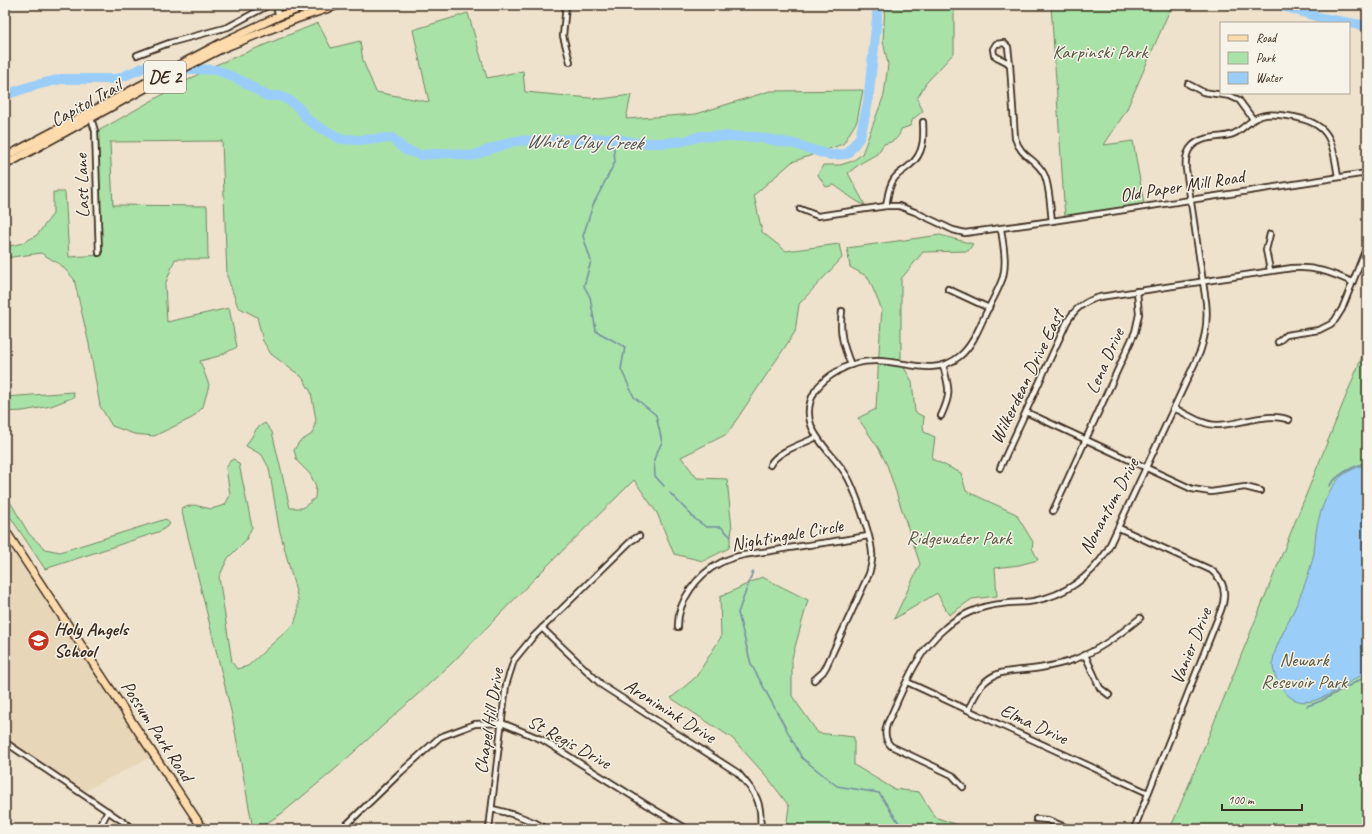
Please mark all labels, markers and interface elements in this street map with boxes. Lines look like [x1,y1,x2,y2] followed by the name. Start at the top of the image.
[1220,22,1350,94] legend
[1256,30,1278,46] text: Road
[1053,40,1149,64] park label: Karpinski Park
[1256,50,1277,66] text: Park
[144,61,186,93] road number: DE 2
[1256,70,1284,86] text: Water
[46,72,129,132] street label: Capitol Trail
[526,128,646,156] water label: White Clay Creek
[69,152,95,219] street label: Last Lane
[1118,164,1249,208] street label: Old Paper Mill Road
[984,304,1071,448] street label: Wilkerdean Drive East
[1080,323,1131,397] street label: Lena Drive
[1074,452,1145,558] street label: Nonantum Drive
[729,513,847,557] street label: Nightingale Circle
[907,526,1014,550] park label: Ridgewater Park
[1165,603,1218,688] street label: Vanier Drive
[54,617,130,663] place label: Holy Angels School
[25,627,51,653] school or university icon: Holy Angels School
[1261,648,1348,694] park label: Newark Resevoir Park
[469,665,509,776] street label: Chapel Hill Drive
[620,673,722,750] street label: Aronimink Drive
[115,676,200,788] street label: Possum Park Road
[996,698,1073,751] street label: Elma Drive
[523,709,616,776] street label: St Regis Drive
[1222,786,1302,812] scale bar
[1228,792,1255,808] text: 100 m

